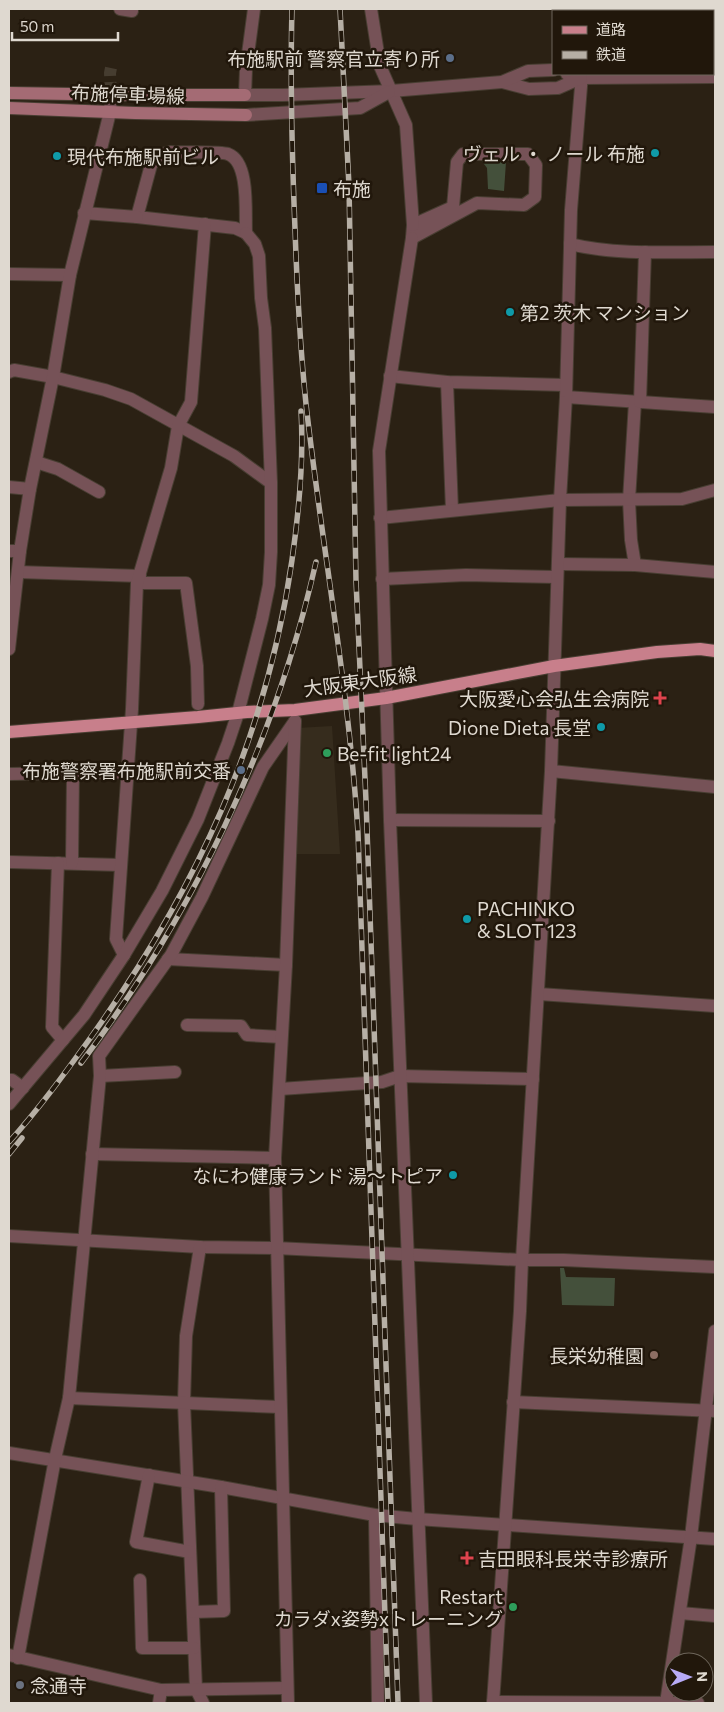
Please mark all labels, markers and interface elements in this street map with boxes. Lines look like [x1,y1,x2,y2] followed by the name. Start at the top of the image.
[12,10,119,42] scale bar
[552,10,714,75] legend
[20,17,54,35] text: 50 m
[596,20,626,38] text: 道路
[596,45,626,63] text: 鉄道
[227,47,440,70] place label: 布施駅前 警察官立寄り所
[444,52,456,64] marker: 布施駅前 警察官立寄り所
[71,81,185,107] street label: 布施停車場線
[463,142,645,165] place label: ヴェル ・ ノール 布施
[67,145,219,168] place label: 現代布施駅前ビル
[649,147,661,159] marker: ヴェル ・ ノール 布施
[51,150,63,162] marker: 現代布施駅前ビル
[333,177,371,200] place label: 布施
[315,181,329,195] marker: 布施
[520,301,690,324] place label: 第2 茨木 マンション
[504,306,516,318] marker: 第2 茨木 マンション
[302,662,418,700] street label: 大阪東大阪線
[459,687,649,710] place label: 大阪愛心会弘生会病院
[653,691,667,705] marker: 大阪愛心会弘生会病院
[448,716,591,739] place label: Dione Dieta 長堂
[595,721,607,733] marker: Dione Dieta 長堂
[337,742,451,765] place label: Be-fit light24
[321,747,333,759] marker: Be-fit light24
[22,759,231,782] place label: 布施警察署布施駅前交番
[235,764,247,776] marker: 布施警察署布施駅前交番
[477,897,577,942] place label: PACHINKO & SLOT 123
[461,913,473,925] marker: PACHINKO & SLOT 123
[192,1164,443,1187] place label: なにわ健康ランド 湯～トピア
[447,1169,459,1181] marker: なにわ健康ランド 湯～トピア
[549,1344,644,1367] place label: 長栄幼稚園
[648,1349,660,1361] marker: 長栄幼稚園
[478,1547,668,1570] place label: 吉田眼科長栄寺診療所
[460,1551,474,1565] marker: 吉田眼科長栄寺診療所
[274,1585,503,1630] place label: Restart カラダx姿勢xトレーニング
[507,1601,519,1613] marker: Restart カラダx姿勢xトレーニング
[664,1652,714,1702] north arrow
[694,1671,711,1682] text: N
[30,1674,87,1697] place label: 念通寺
[14,1679,26,1691] marker: 念通寺

